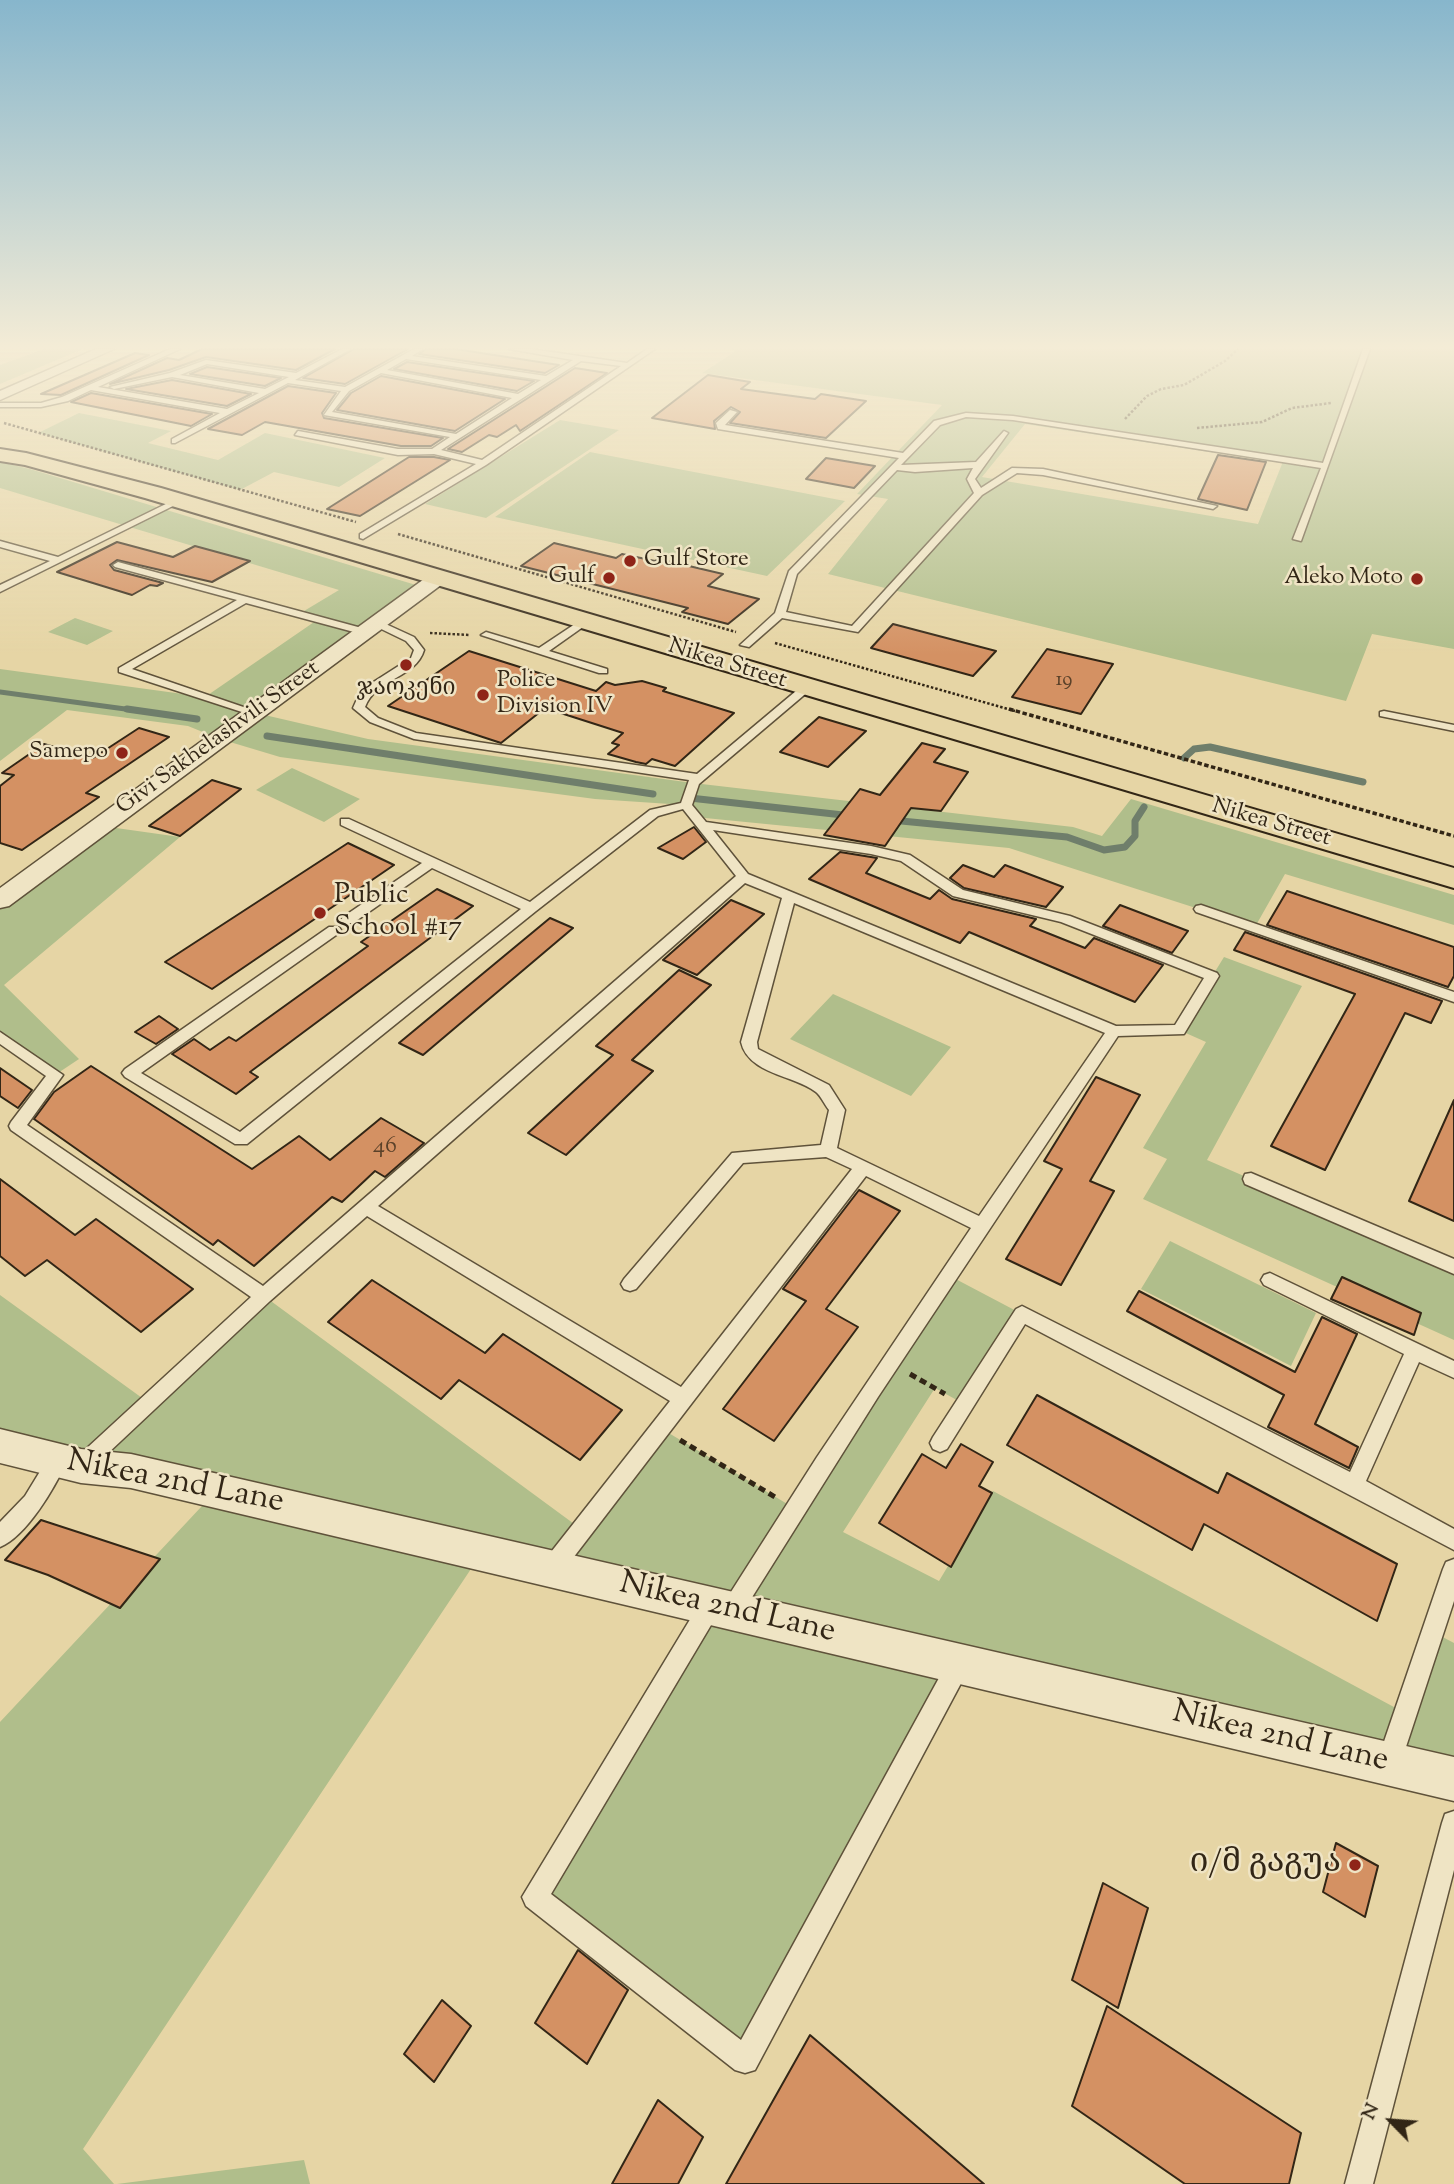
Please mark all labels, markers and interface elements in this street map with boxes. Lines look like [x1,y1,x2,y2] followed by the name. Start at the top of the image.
[644,547,749,575] place label: Gulf Store
[622,553,638,569] marker: Gulf Store
[549,564,595,592] place label: Gulf
[1284,565,1403,593] place label: Aleko Moto
[601,570,617,586] marker: Gulf
[1409,571,1425,587] marker: Aleko Moto
[664,634,790,696] street label: Nikea Street
[112,656,326,822] street label: Givi Sakhelashvili Street
[398,657,414,673] marker: ჯაოკენი
[497,668,613,722] place label: Police Division IV
[1055,668,1073,694] house number: 19
[356,676,456,704] place label: ჯაოკენი
[475,687,491,703] marker: Police Division IV
[29,739,108,767] place label: Samepo
[114,745,130,761] marker: Samepo
[1208,794,1334,854] street label: Nikea Street
[334,880,462,946] place label: Public School #17
[312,905,328,921] marker: Public School #17
[373,1134,397,1162] house number: 46
[63,1444,287,1524] street label: Nikea 2nd Lane
[615,1566,839,1654] street label: Nikea 2nd Lane
[1168,1695,1392,1783] street label: Nikea 2nd Lane
[1190,1845,1341,1885] place label: ი/მ გაგუა
[1347,1857,1363,1873] marker: ი/მ გაგუა
[1356,2086,1426,2156] north arrow
[1356,2099,1387,2125] text: N

